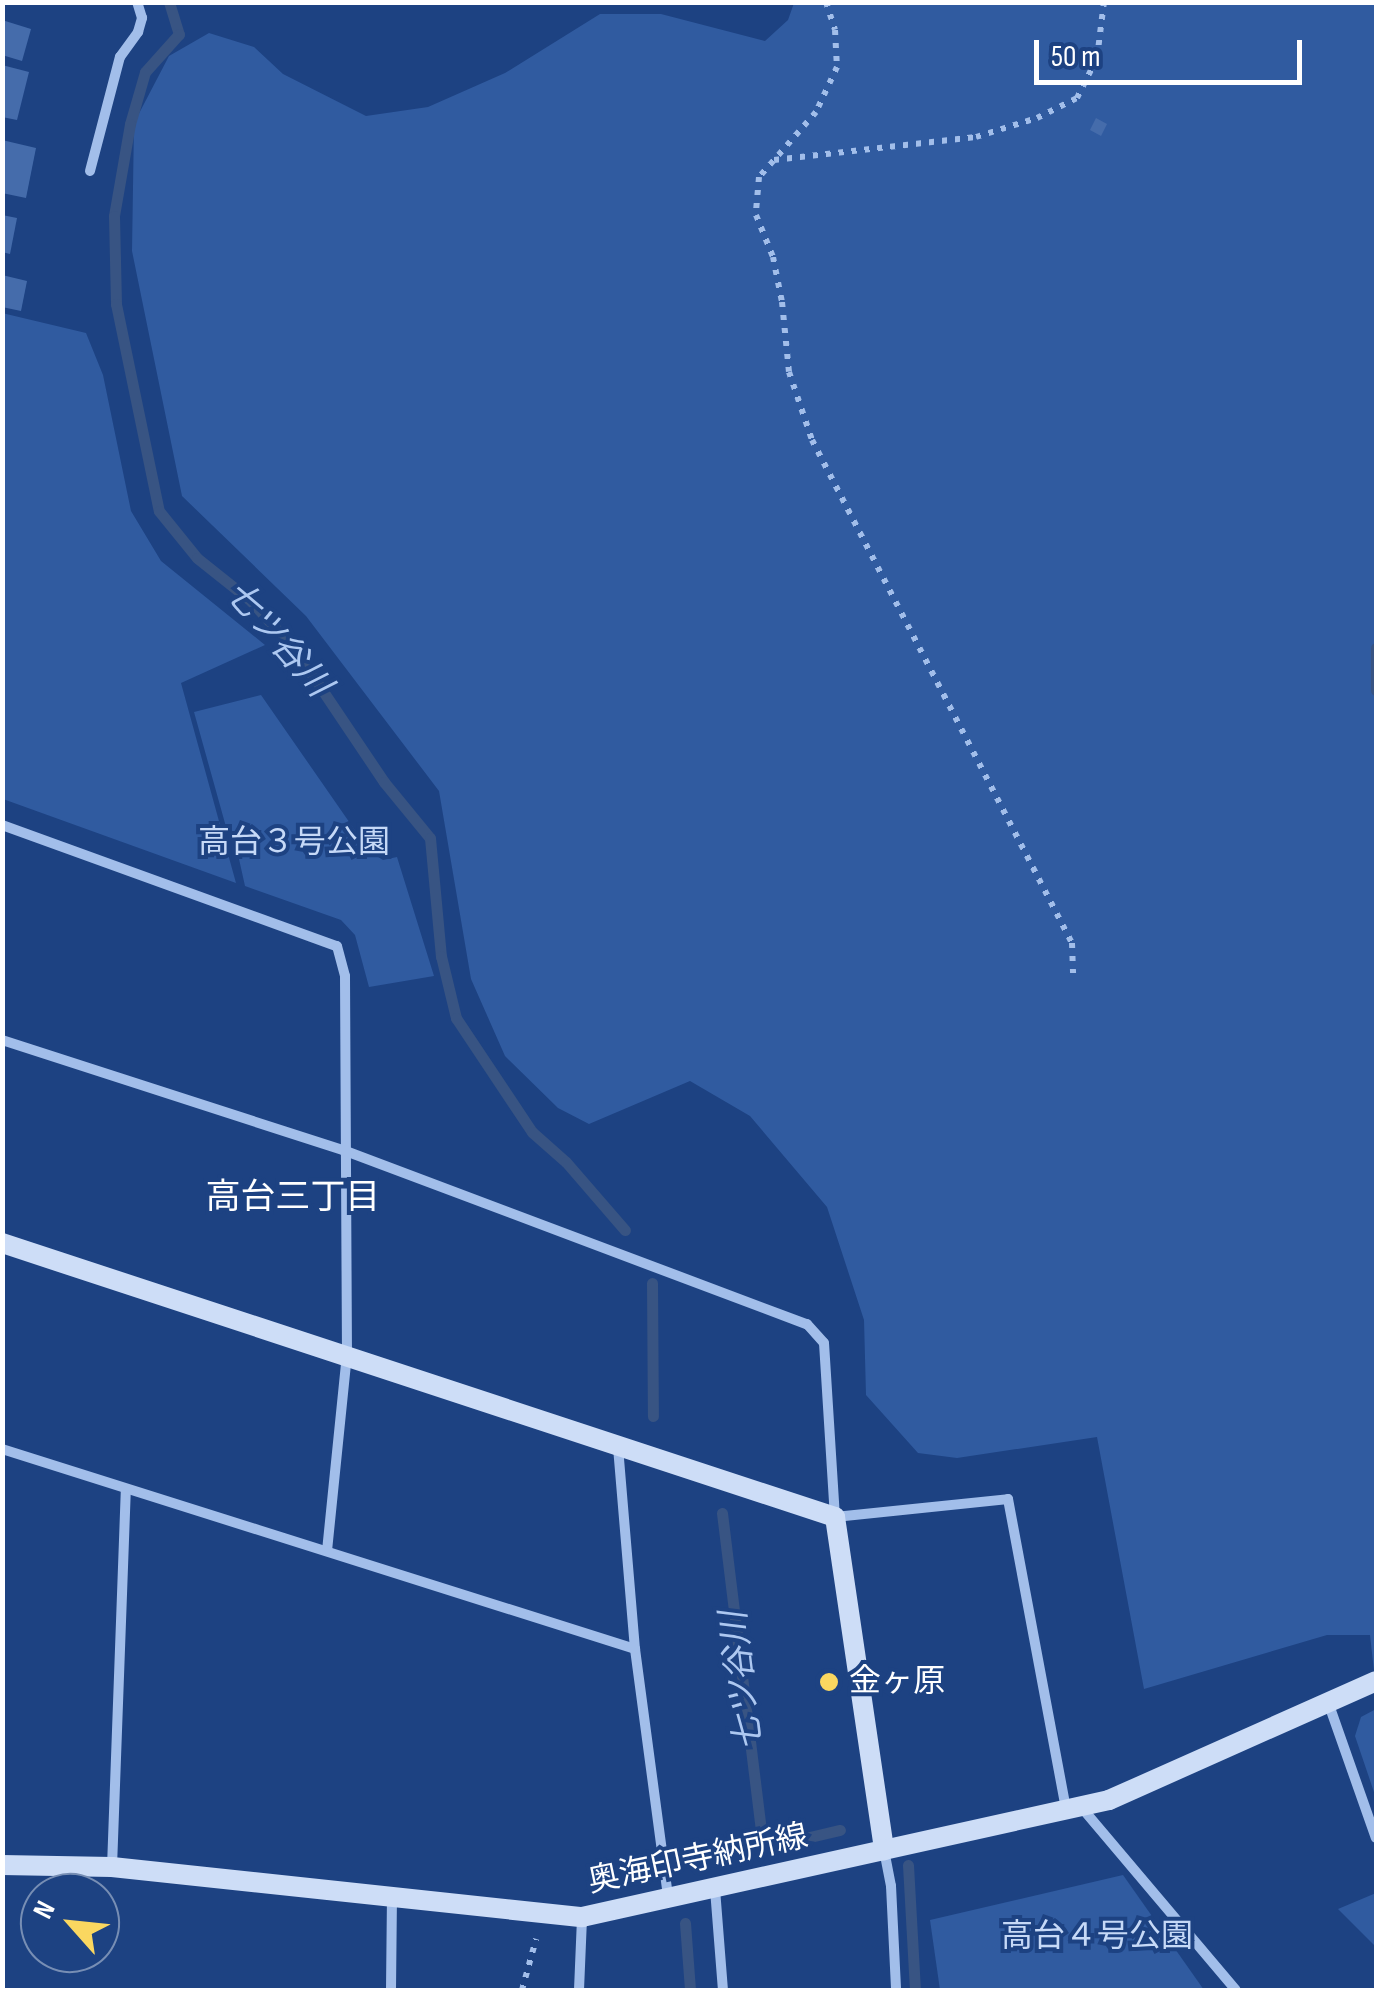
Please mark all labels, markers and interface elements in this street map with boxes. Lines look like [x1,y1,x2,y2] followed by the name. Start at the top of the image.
[1039,20,1306,82] scale bar
[1051,39,1100,75] text: 50 m
[215,572,339,706] water label: 七ツ谷川
[198,824,390,862] park label: 高台３号公園
[206,1177,380,1219] district label: 高台三丁目
[714,1609,772,1753] water label: 七ツ谷川
[849,1663,945,1701] place label: 金ヶ原
[818,1671,840,1693] marker: 金ヶ原
[584,1818,812,1902] street label: 奥海印寺納所線
[20,1873,120,1973] north arrow
[27,1896,63,1924] text: N
[1001,1918,1193,1956] park label: 高台４号公園

